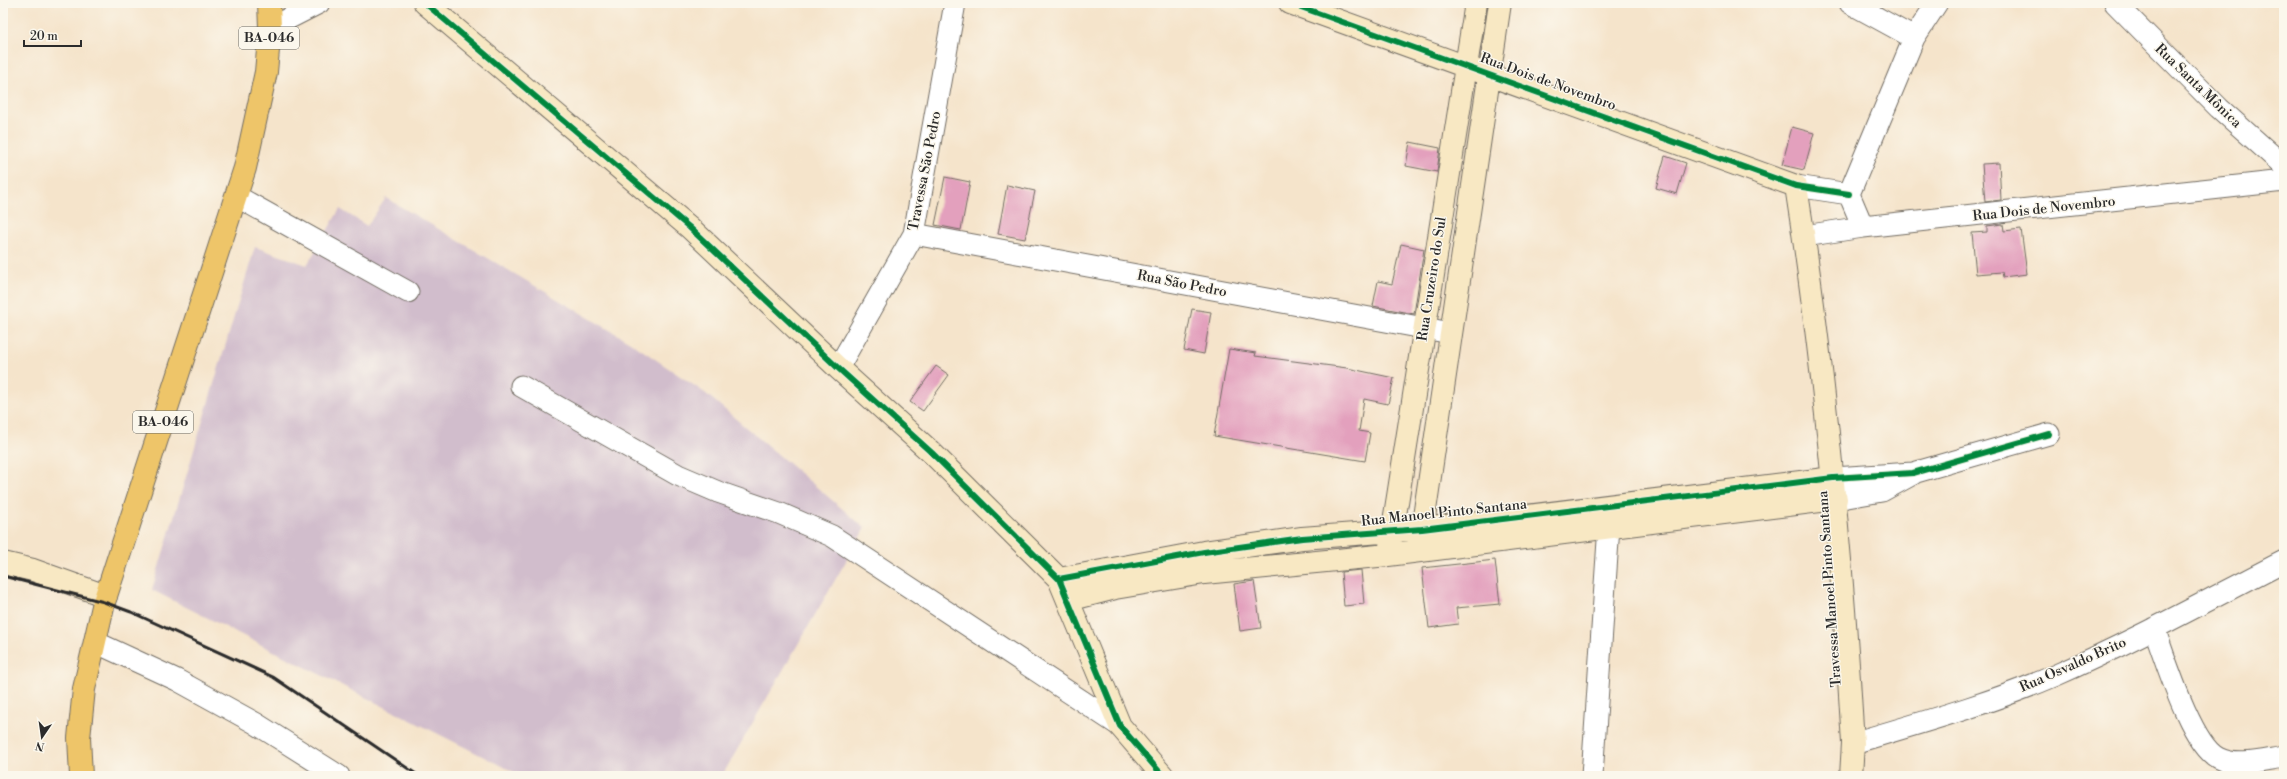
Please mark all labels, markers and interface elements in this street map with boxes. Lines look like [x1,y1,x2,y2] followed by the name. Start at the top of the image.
[24,22,81,48] scale bar
[239,27,299,49] road number: BA-046
[30,29,58,44] text: 20 m
[2151,40,2246,133] street label: Rua Santa Mônica
[1477,49,1619,115] street label: Rua Dois de Novembro
[905,109,945,232] street label: Travessa São Pedro
[1972,193,2116,225] street label: Rua Dois de Novembro
[1413,216,1451,342] street label: Rua Cruzeiro do Sul
[1136,266,1228,302] street label: Rua São Pedro
[133,411,193,433] road number: BA-046
[1814,489,1846,688] street label: Travessa Manoel Pinto Santana
[1360,495,1529,531] street label: Rua Manoel Pinto Santana
[2017,633,2129,697] street label: Rua Osvaldo Brito
[22,717,62,757] north arrow
[34,738,46,754] text: N

